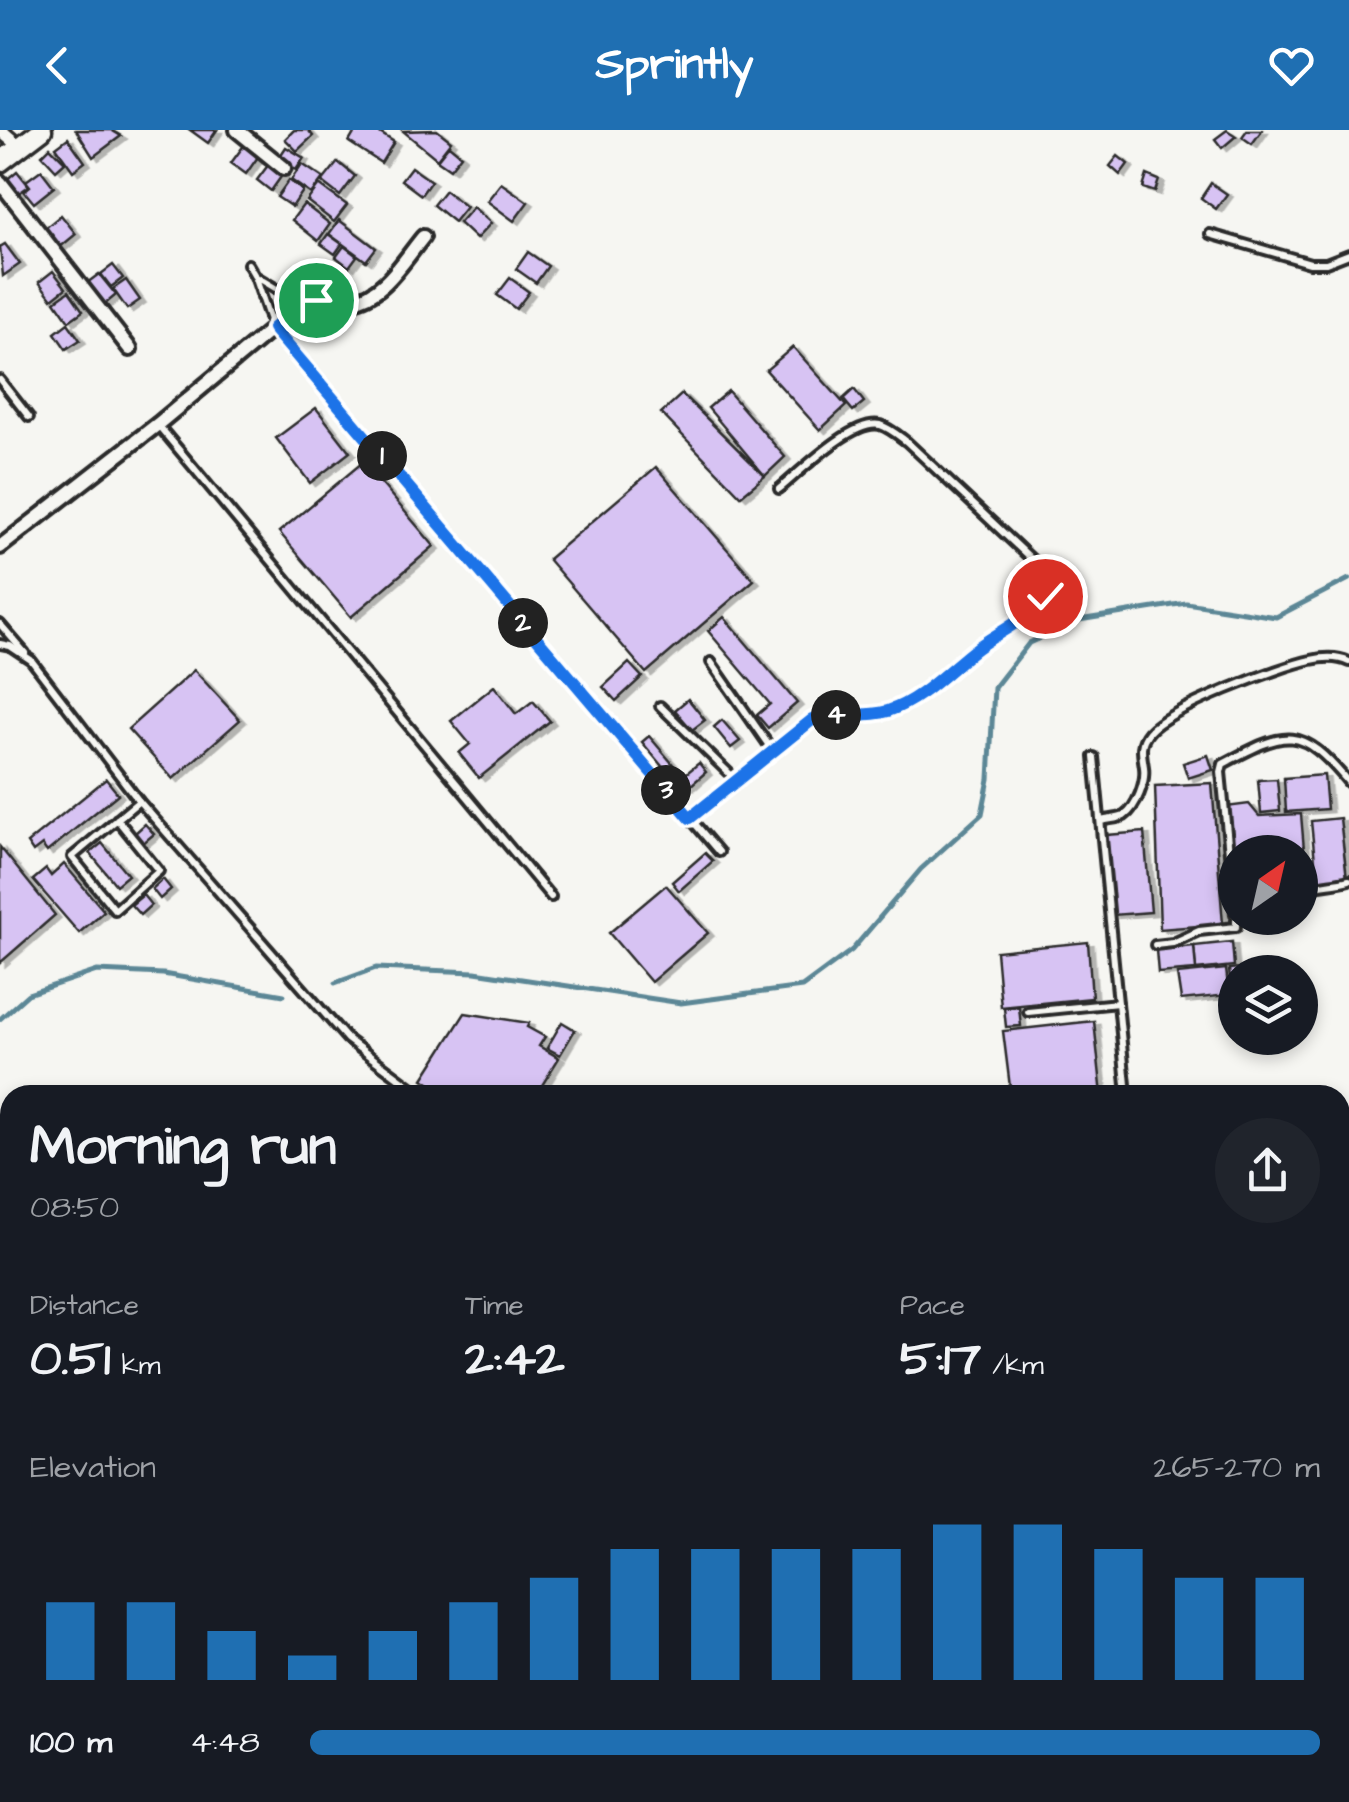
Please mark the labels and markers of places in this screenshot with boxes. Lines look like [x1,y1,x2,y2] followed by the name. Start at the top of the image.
[274,258,359,343] pin
[357,431,407,481] pin: 1
[1003,554,1088,639] pin
[498,598,548,648] pin: 2
[811,690,861,740] pin: 4
[641,765,691,815] pin: 3

